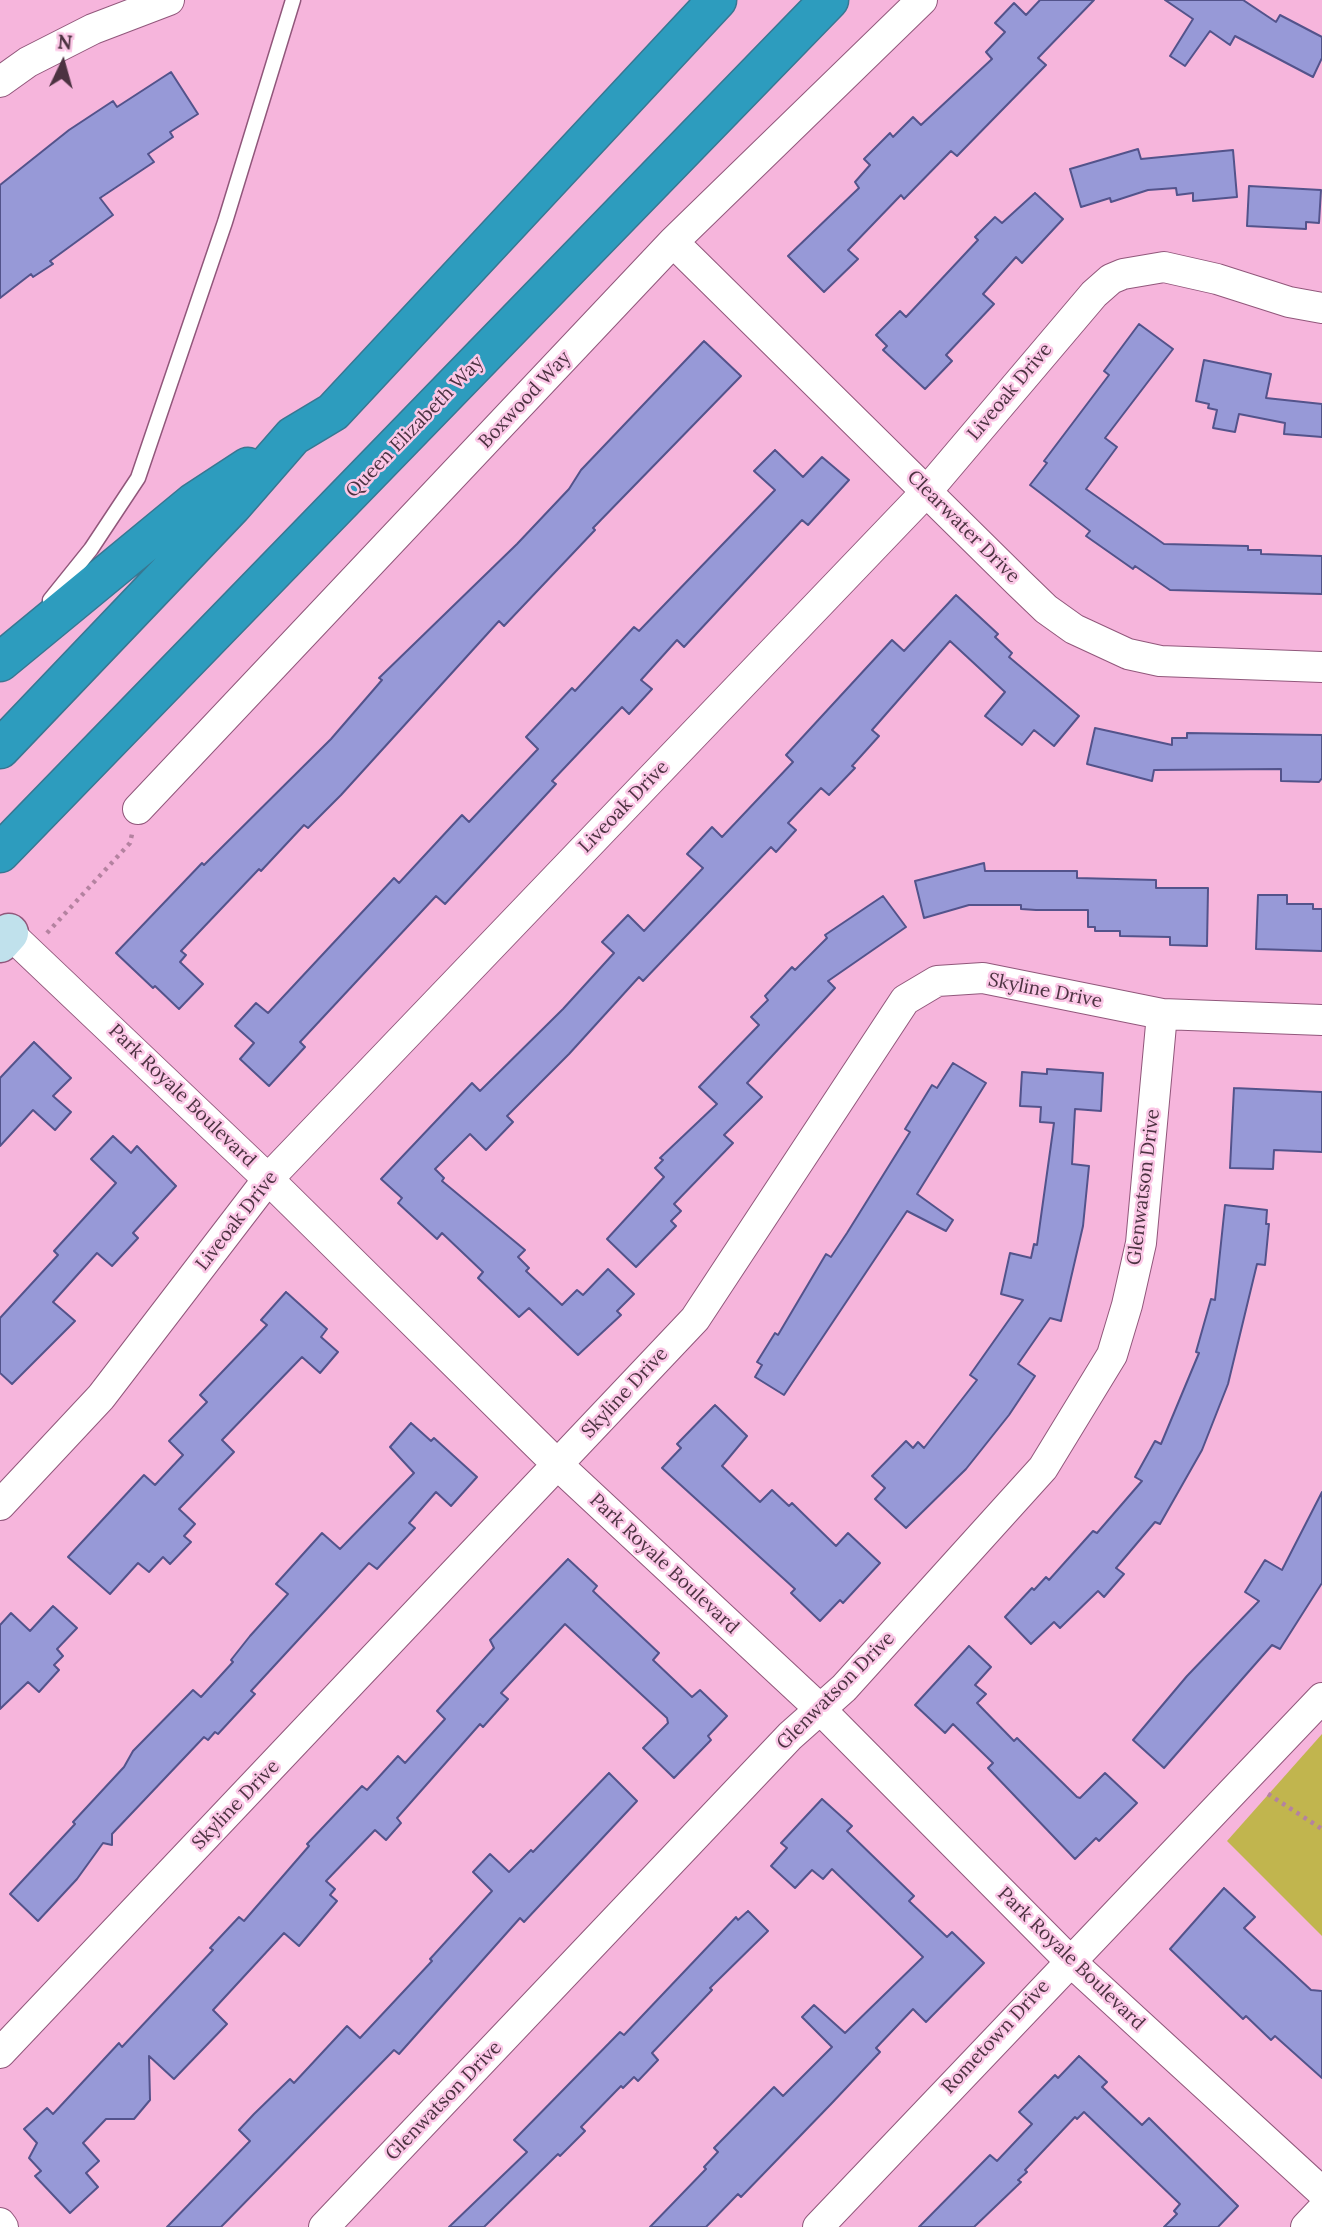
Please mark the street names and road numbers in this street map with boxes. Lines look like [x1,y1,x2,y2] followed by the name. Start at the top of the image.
[963,339,1057,445] street label: Liveoak Drive
[474,347,576,453] street label: Boxwood Way
[341,351,489,503] street label: Queen Elizabeth Way
[902,466,1024,588] street label: Clearwater Drive
[574,756,674,858] street label: Liveoak Drive
[986,969,1104,1013] street label: Skyline Drive
[104,1020,260,1172] street label: Park Royale Boulevard
[1123,1108,1165,1266] street label: Glenwatson Drive
[191,1167,283,1275] street label: Liveoak Drive
[577,1343,673,1443] street label: Skyline Drive
[585,1489,743,1639] street label: Park Royale Boulevard
[772,1627,900,1755] street label: Glenwatson Drive
[188,1755,284,1855] street label: Skyline Drive
[993,1883,1149,2035] street label: Park Royale Boulevard
[937,1975,1055,2099] street label: Rometown Drive
[381,2037,507,2165] street label: Glenwatson Drive

